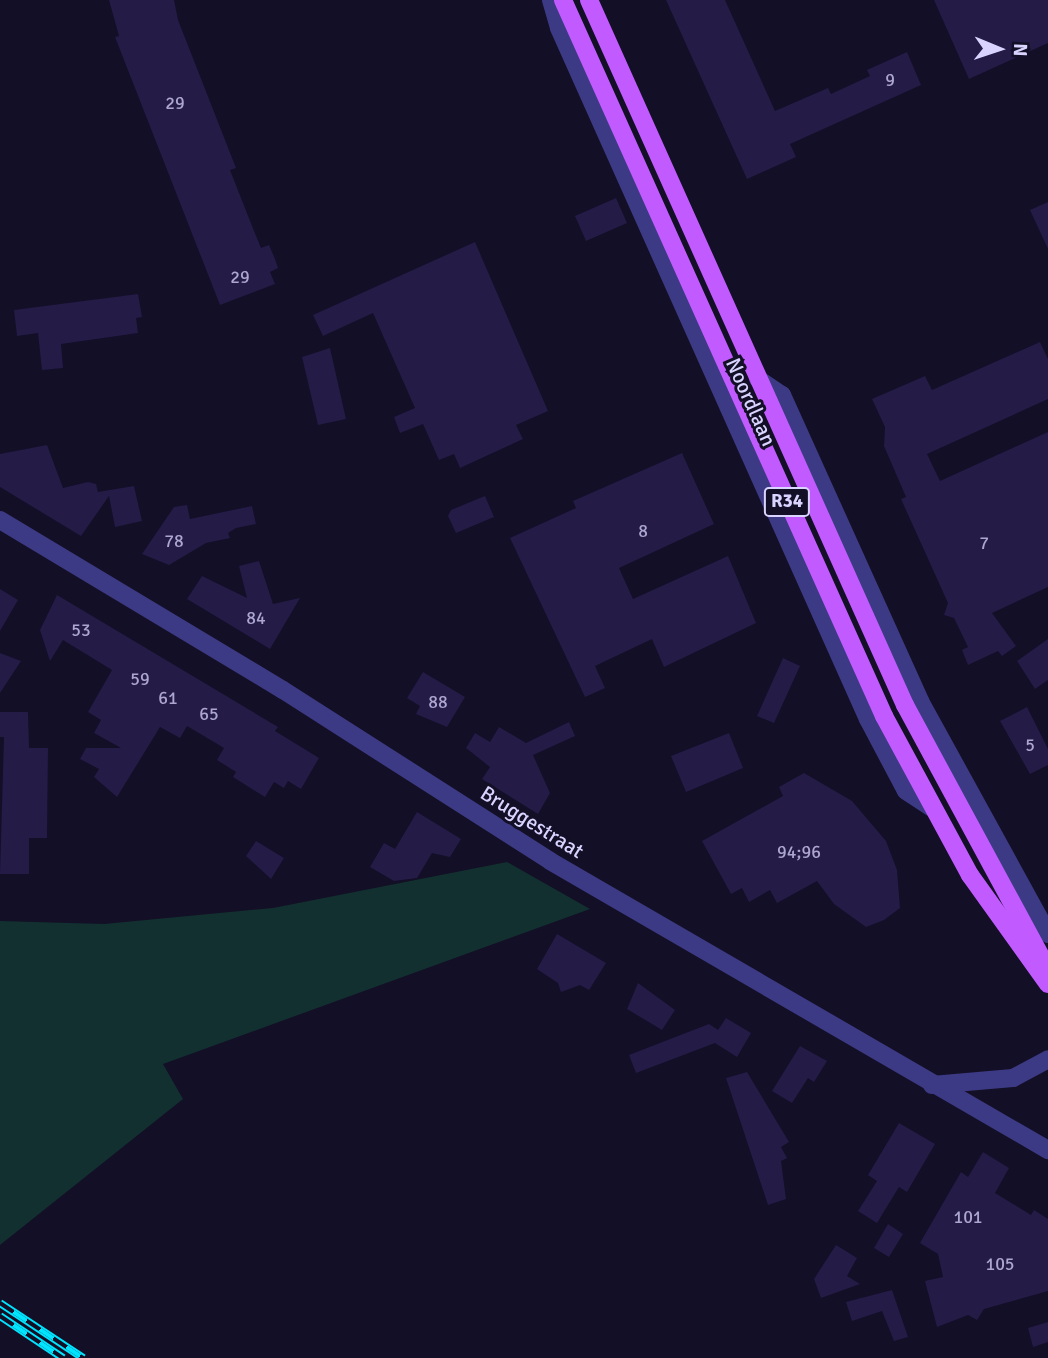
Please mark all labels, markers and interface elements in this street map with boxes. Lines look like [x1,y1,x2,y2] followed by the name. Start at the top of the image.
[964,14,1034,84] north arrow
[1008,43,1032,57] text: N
[885,69,895,91] house number: 9
[165,92,185,114] house number: 29
[230,266,250,288] house number: 29
[720,354,782,450] street label: Noordlaan
[762,486,812,517] road number: R34
[638,520,648,542] house number: 8
[164,530,184,552] house number: 78
[979,532,989,554] house number: 7
[246,607,266,629] house number: 84
[71,619,91,641] house number: 53
[130,668,150,690] house number: 59
[158,687,178,709] house number: 61
[428,691,448,713] house number: 88
[199,703,219,725] house number: 65
[1025,734,1035,756] house number: 5
[476,780,588,864] street label: Bruggestraat
[777,841,821,863] house number: 94;96
[953,1206,983,1228] house number: 101
[985,1253,1015,1275] house number: 105

